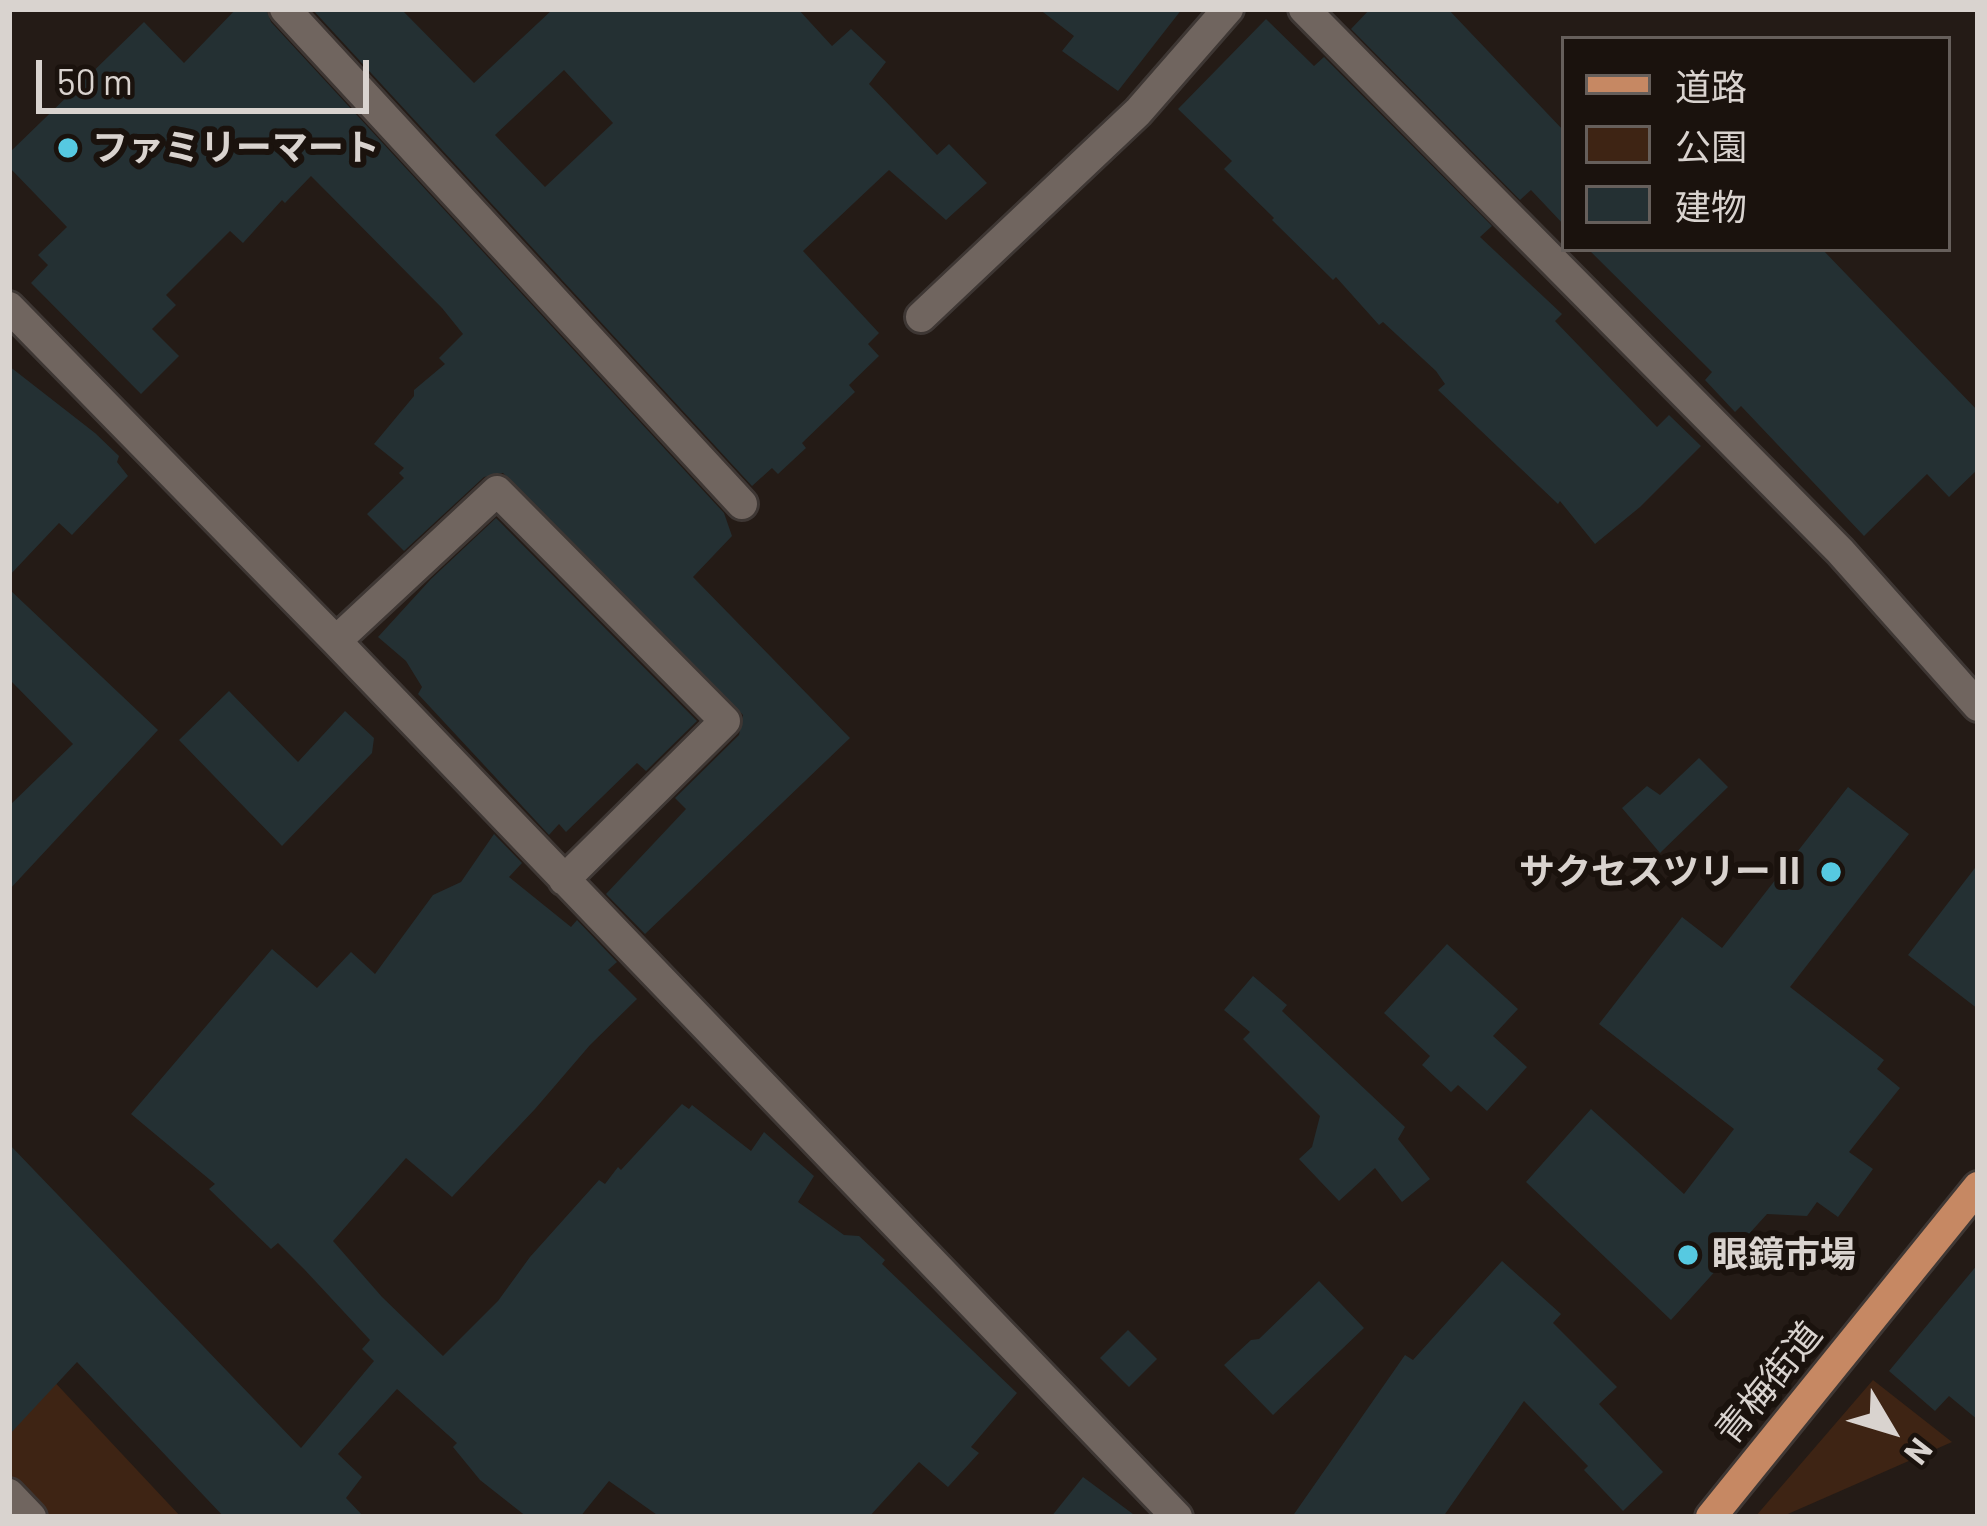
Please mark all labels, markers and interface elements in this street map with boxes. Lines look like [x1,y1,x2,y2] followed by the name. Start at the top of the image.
[42,36,375,110] scale bar
[1561,36,1951,252] legend
[57,59,133,102] text: 50 m
[1675,64,1747,107] text: 道路
[1675,124,1747,167] text: 公園
[92,126,380,170] place label: ファミリーマート
[55,135,81,161] marker: ファミリーマート
[1675,184,1747,227] text: 建物
[1519,850,1807,894] place label: サクセスツリーⅡ
[1818,859,1844,885] marker: サクセスツリーⅡ
[1712,1233,1856,1277] place label: 眼鏡市場
[1675,1242,1701,1268] marker: 眼鏡市場
[1707,1313,1831,1453] street label: 青梅街道
[1831,1370,1951,1490] north arrow
[1897,1431,1942,1473] text: N

